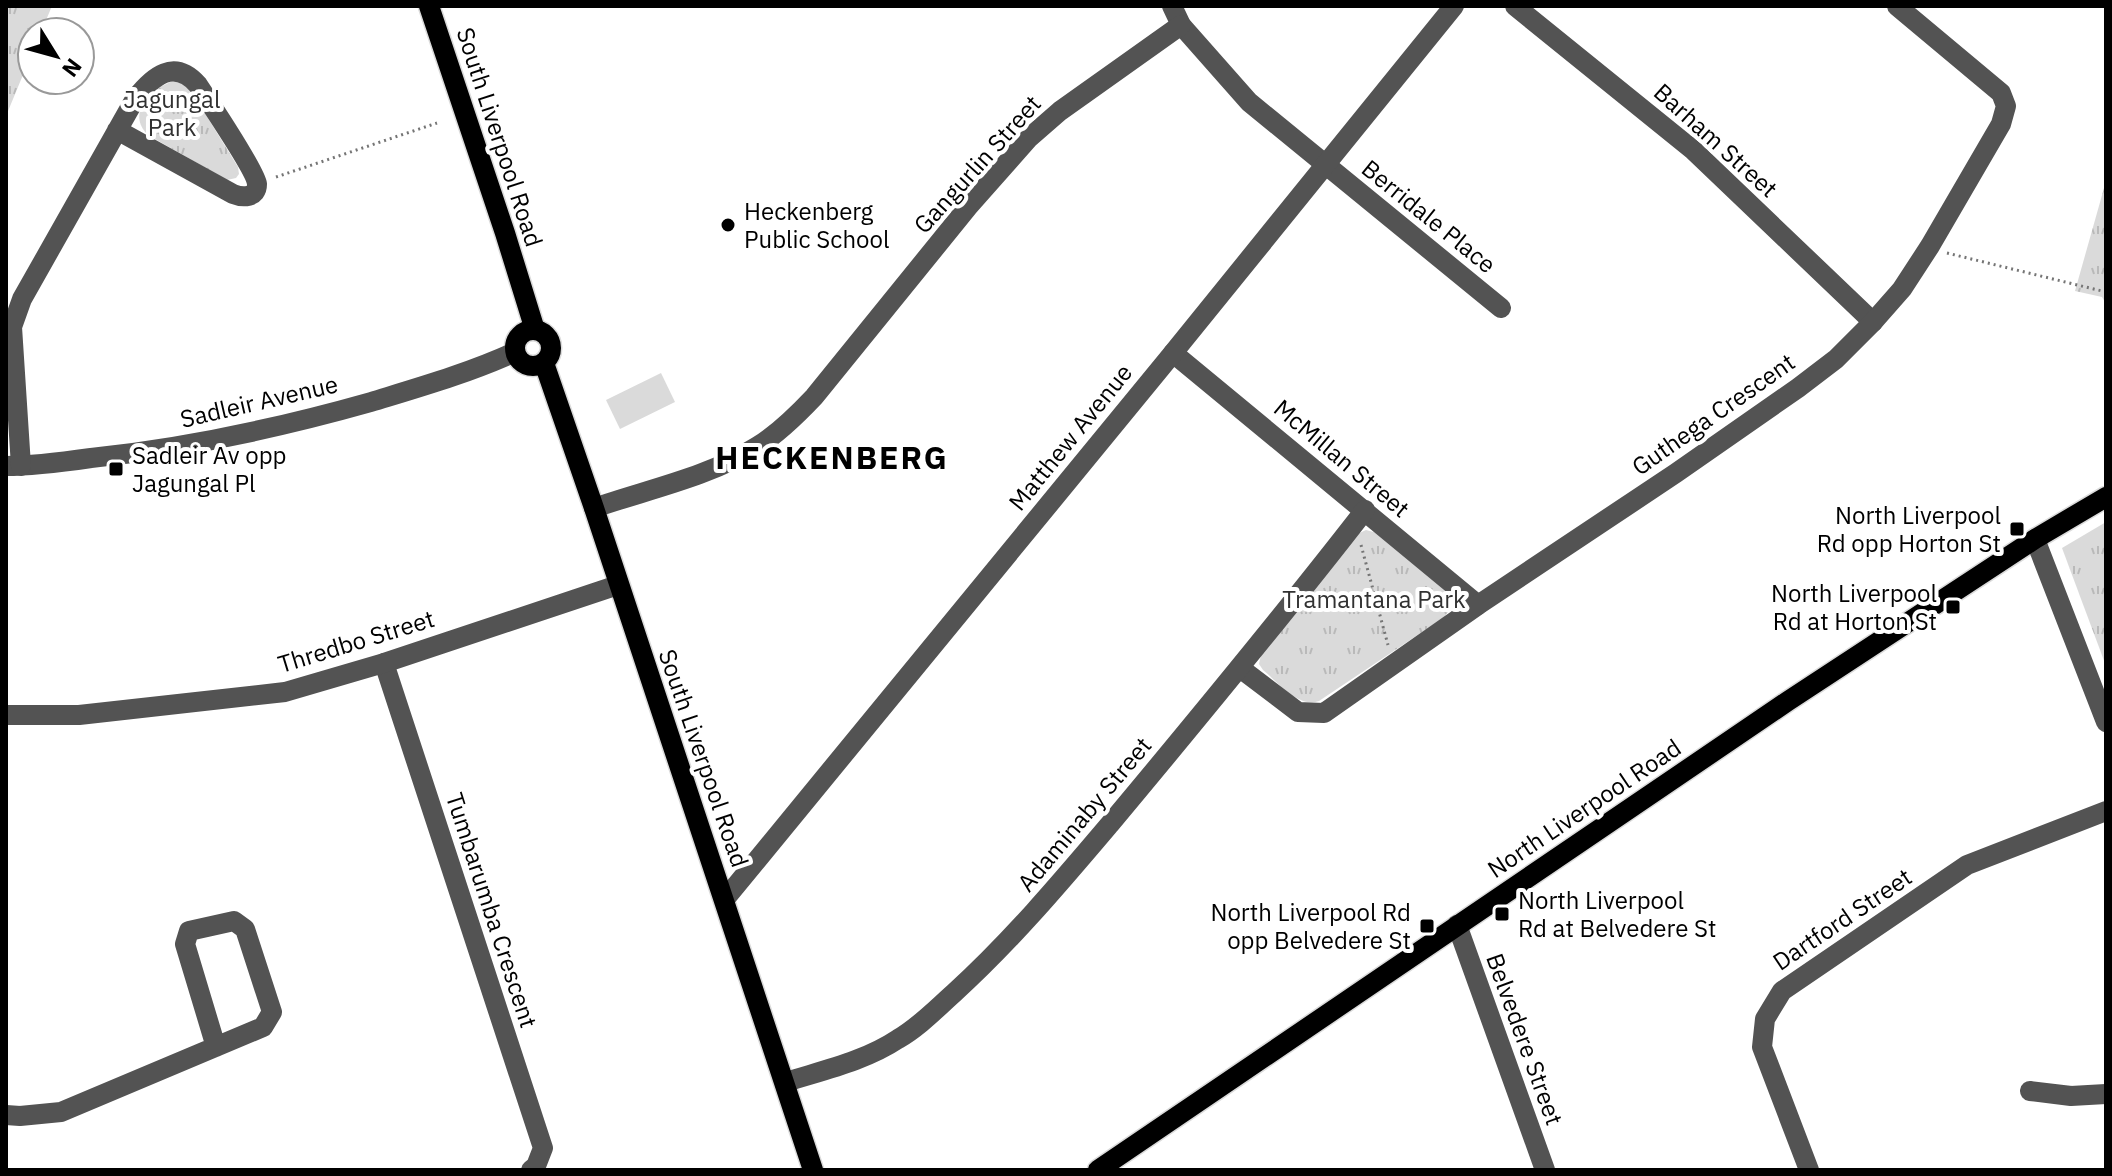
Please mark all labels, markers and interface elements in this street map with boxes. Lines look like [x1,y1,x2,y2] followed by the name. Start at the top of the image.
[16,16,96,96] north arrow
[449,23,551,251] street label: South Liverpool Road
[56,53,89,83] text: N
[1647,76,1785,204] street label: Barham Street
[124,83,220,143] park label: Jagungal Park
[906,88,1048,240] street label: Gangurlin Street
[1355,152,1503,280] street label: Berridale Place
[744,195,889,255] place label: Heckenberg Public School
[719,216,737,234] marker: Heckenberg Public School
[1625,346,1801,482] street label: Guthega Crescent
[1001,357,1139,517] street label: Matthew Avenue
[177,367,341,435] street label: Sadleir Avenue
[1267,392,1417,524] street label: McMillan Street
[715,436,949,478] district label: HECKENBERG
[132,439,287,499] place label: Sadleir Av opp Jagungal Pl
[107,460,125,478] marker: Sadleir Av opp Jagungal Pl
[1817,499,2001,559] place label: North Liverpool Rd opp Horton St
[2008,520,2026,538] marker: North Liverpool Rd opp Horton St
[1771,577,1937,637] place label: North Liverpool Rd at Horton St
[1282,583,1466,615] park label: Tramantana Park
[1944,598,1962,616] marker: North Liverpool Rd at Horton St
[274,602,438,680] street label: Thredbo Street
[652,645,756,871] street label: South Liverpool Road
[1010,730,1158,898] street label: Adaminaby Street
[1481,731,1687,885] street label: North Liverpool Road
[439,788,545,1032] street label: Tumbarumba Crescent
[1766,861,1918,977] street label: Dartford Street
[1518,884,1716,944] place label: North Liverpool Rd at Belvedere St
[1210,896,1411,956] place label: North Liverpool Rd opp Belvedere St
[1493,905,1511,923] marker: North Liverpool Rd at Belvedere St
[1418,917,1436,935] marker: North Liverpool Rd opp Belvedere St
[1479,949,1571,1129] street label: Belvedere Street

